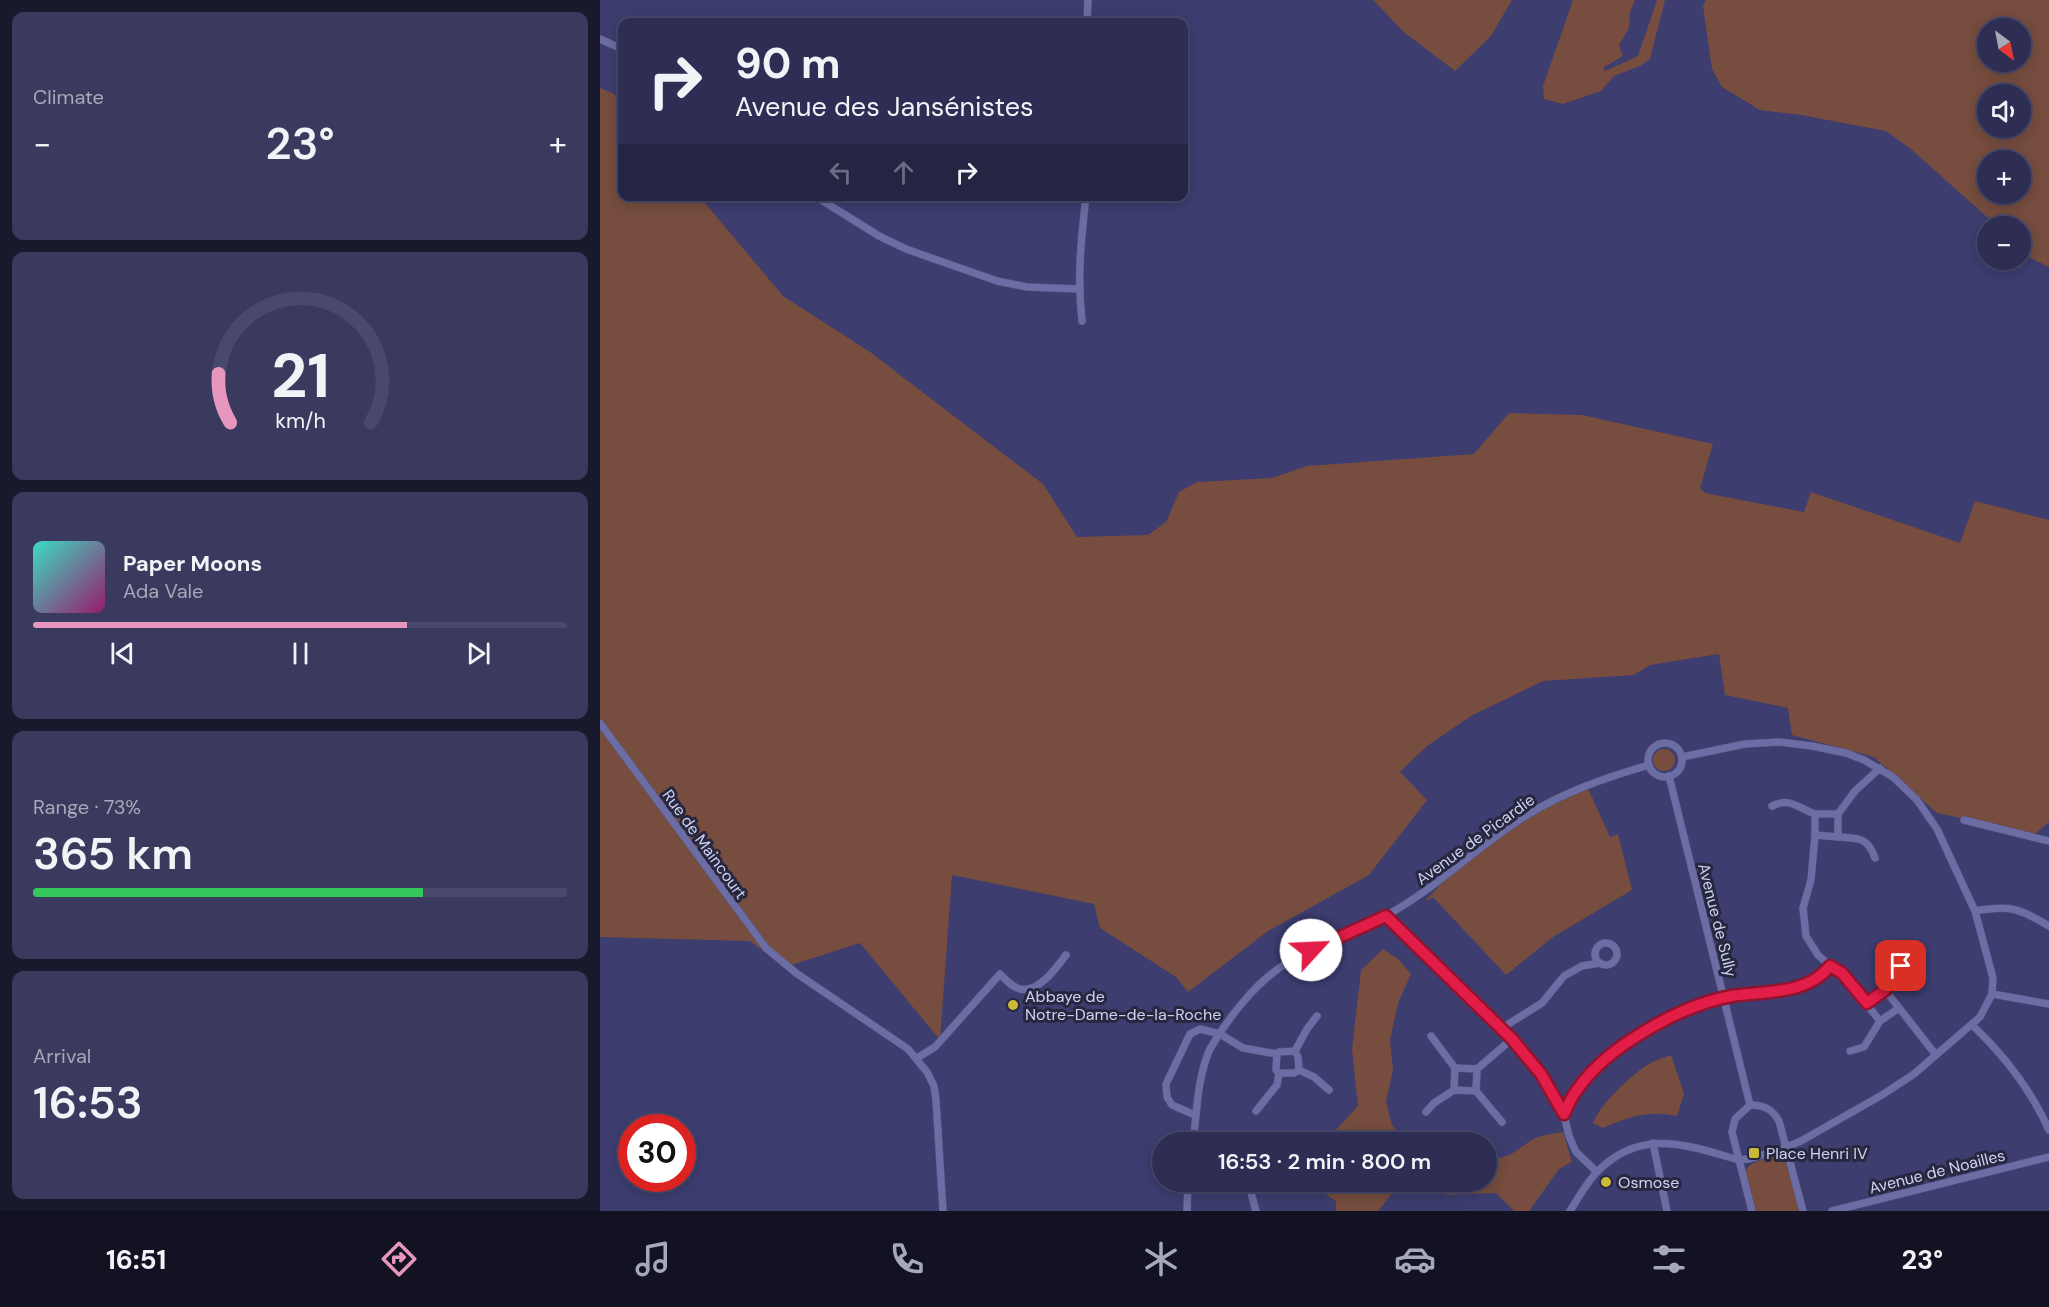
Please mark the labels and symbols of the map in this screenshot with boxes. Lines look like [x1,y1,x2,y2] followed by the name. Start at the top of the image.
[1977,18,2031,72] north arrow
[658,785,751,903] street label: Rue de Maincourt
[1412,789,1539,890] street label: Avenue de Picardie
[1693,861,1742,979] street label: Avenue de Sully
[1279,918,1343,982] position arrow
[1875,940,1926,991] pin
[1025,986,1221,1025] place label: Abbaye de Notre-Dame-de-la-Roche
[1006,998,1020,1012] marker: Abbaye de Notre-Dame-de-la-Roche
[618,1114,696,1192] speed limit sign: 30
[1766,1143,1868,1164] place label: Place Henri IV
[1867,1144,2007,1199] street label: Avenue de Noailles
[1747,1146,1761,1160] marker: Place Henri IV
[1618,1172,1679,1193] place label: Osmose
[1599,1175,1613,1189] marker: Osmose

